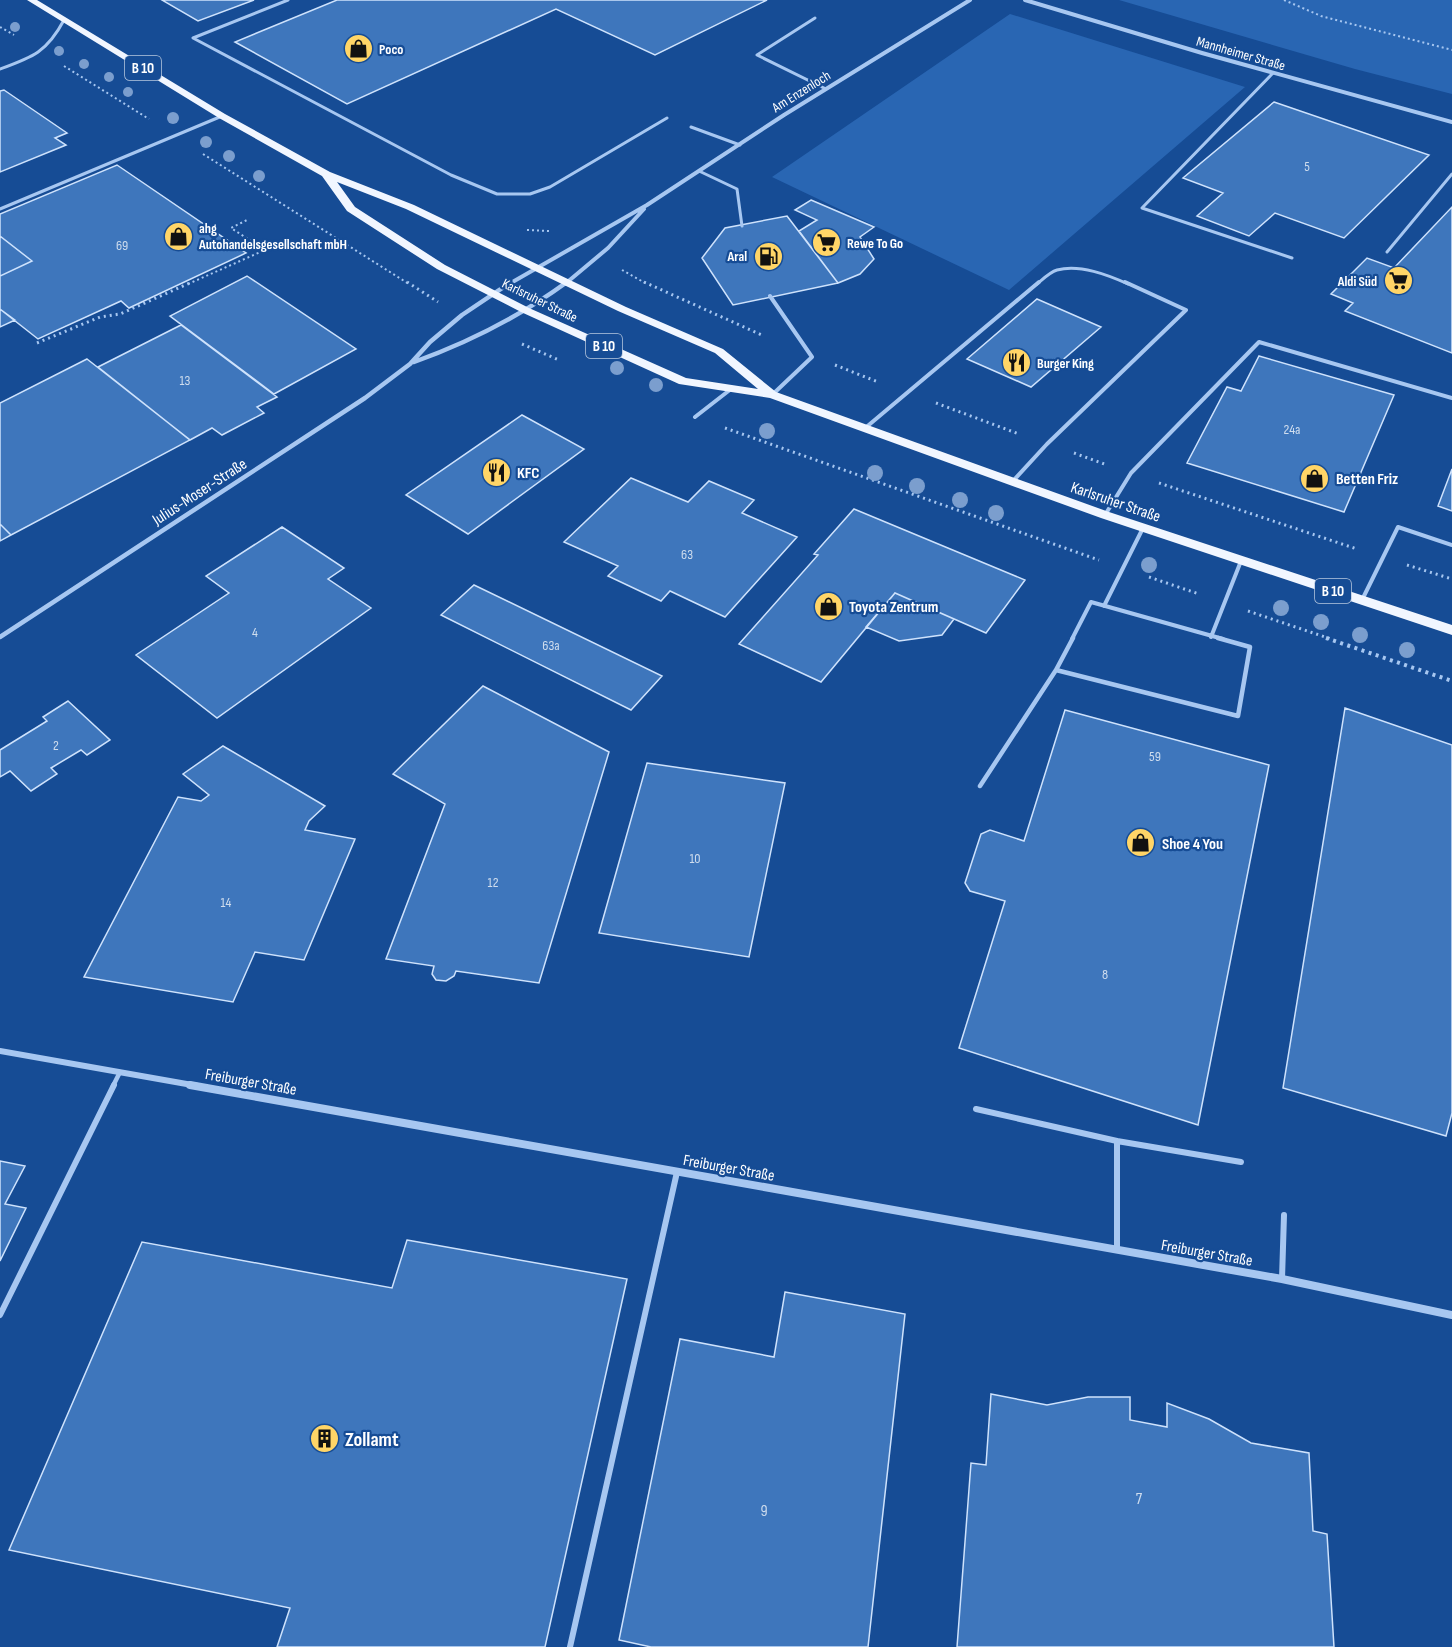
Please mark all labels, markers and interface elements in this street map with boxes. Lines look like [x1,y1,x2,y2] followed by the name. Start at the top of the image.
[342,33,374,65] shop icon: Poco
[1194,33,1287,74] street label: Mannheimer Straße
[379,41,403,58] place label: Poco
[125,56,161,80] road number: B 10
[768,67,834,117] street label: Am Enzenloch
[1304,158,1310,175] house number: 5
[162,220,194,252] shop icon: ahg Autohandelsgesellschaft mbH
[198,220,347,253] place label: ahg Autohandelsgesellschaft mbH
[810,227,842,259] supermarket icon: Rewe To Go
[847,235,903,252] place label: Rewe To Go
[116,237,128,254] house number: 69
[752,240,784,272] fuel station icon: Aral
[726,248,747,265] place label: Aral
[1382,265,1414,297] supermarket icon: Aldi Süd
[1337,273,1377,290] place label: Aldi Süd
[499,275,580,326] street label: Karlsruher Straße
[586,334,622,358] road number: B 10
[1000,347,1032,379] restaurant icon: Burger King
[1037,355,1094,372] place label: Burger King
[180,372,191,389] house number: 13
[1284,421,1300,438] house number: 24a
[148,455,251,530] street label: Julius-Moser-Straße
[480,456,512,488] restaurant icon: KFC
[1299,462,1331,494] shop icon: Betten Friz
[517,464,540,483] place label: KFC
[1336,470,1398,489] place label: Betten Friz
[1068,478,1163,527] street label: Karlsruher Straße
[681,546,693,563] house number: 63
[1315,579,1351,603] road number: B 10
[812,590,844,622] shop icon: Toyota Zentrum
[849,598,938,617] place label: Toyota Zentrum
[252,624,258,641] house number: 4
[542,637,560,654] house number: 63a
[53,737,59,754] house number: 2
[1149,748,1161,765] house number: 59
[1125,827,1157,859] shop icon: Shoe 4 You
[1162,835,1223,854] place label: Shoe 4 You
[689,850,701,867] house number: 10
[488,874,499,891] house number: 12
[221,894,232,911] house number: 14
[1102,966,1108,983] house number: 8
[204,1065,298,1100] street label: Freiburger Straße
[682,1151,776,1186] street label: Freiburger Straße
[1160,1236,1254,1271] street label: Freiburger Straße
[308,1423,340,1455] building icon: Zollamt
[345,1428,399,1452] place label: Zollamt
[1136,1490,1143,1509] house number: 7
[760,1502,768,1521] house number: 9

